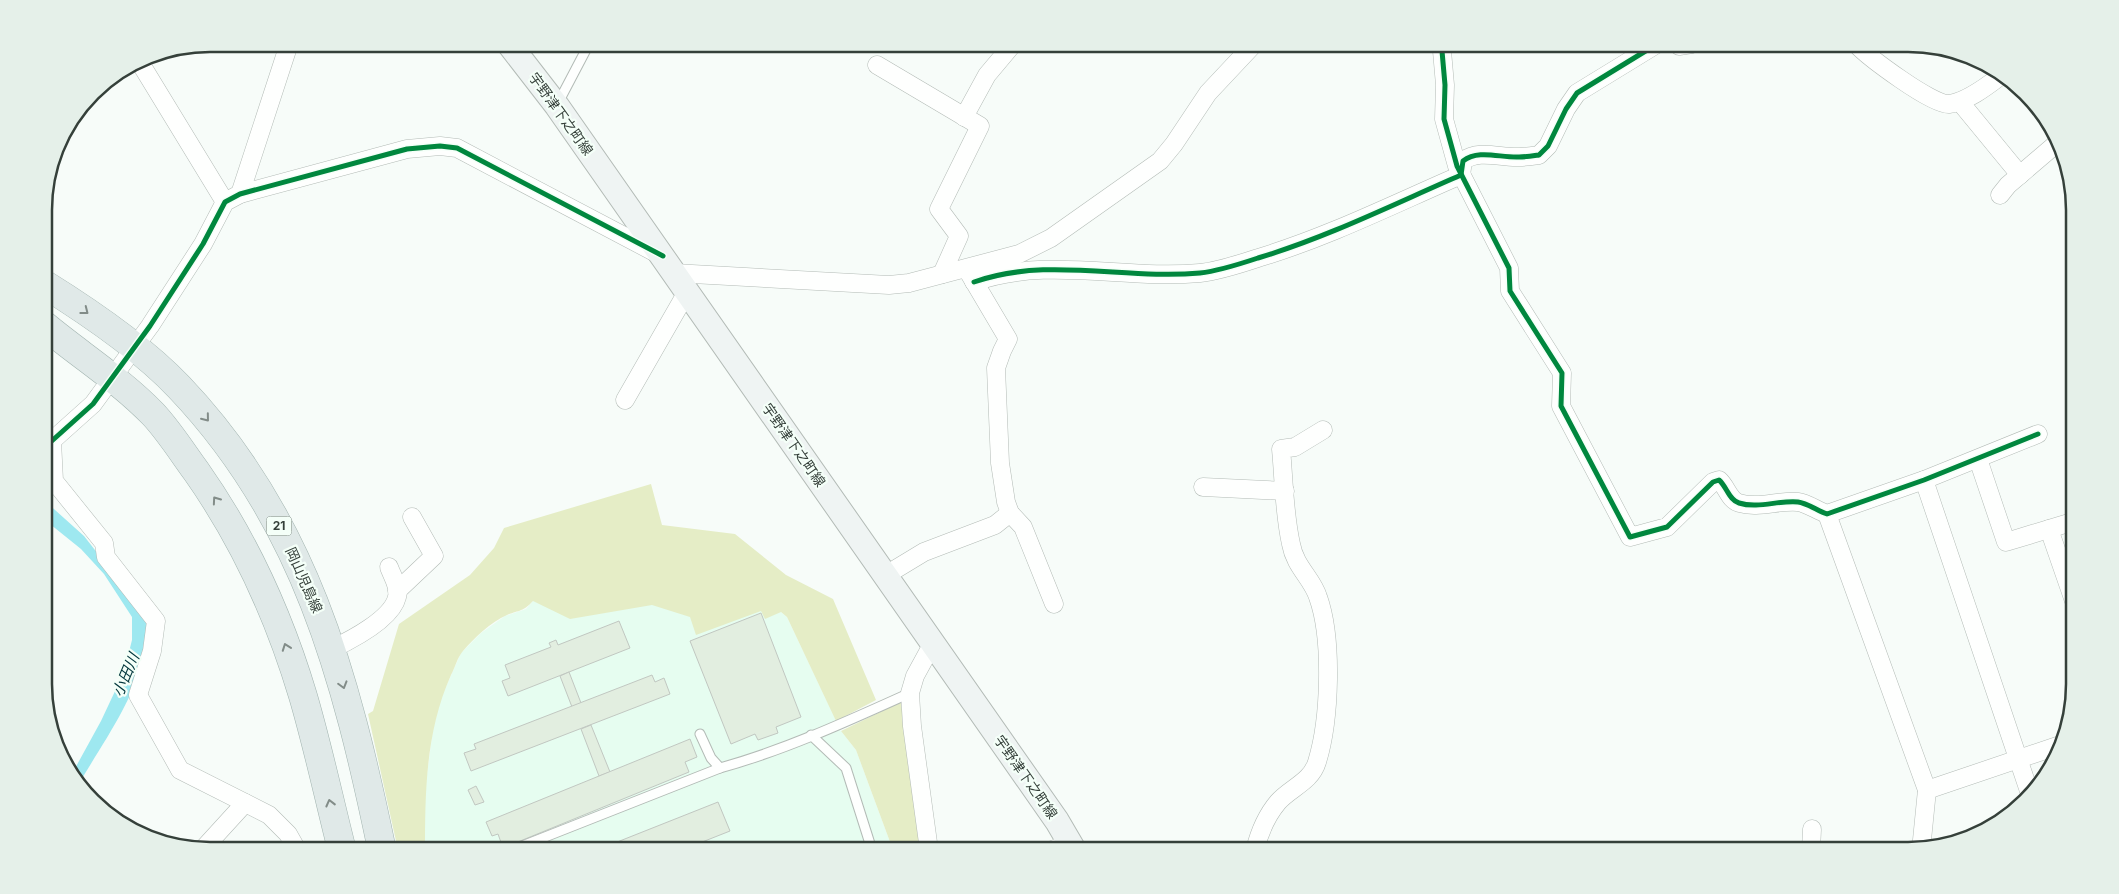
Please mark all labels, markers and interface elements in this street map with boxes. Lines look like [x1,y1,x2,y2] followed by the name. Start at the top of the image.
[526,69,597,158] street label: 宇野津下之町線
[79,305,88,313] one-way arrow
[759,400,829,490] street label: 宇野津下之町線
[201,412,209,421] one-way arrow
[213,496,222,506] one-way arrow
[266,516,292,536] road number: 21
[282,544,326,615] street label: 岡山児島線
[282,643,292,651] one-way arrow
[108,649,144,699] water label: 小田川
[337,681,348,689] one-way arrow
[991,732,1061,822] street label: 宇野津下之町線
[325,798,336,807] one-way arrow

